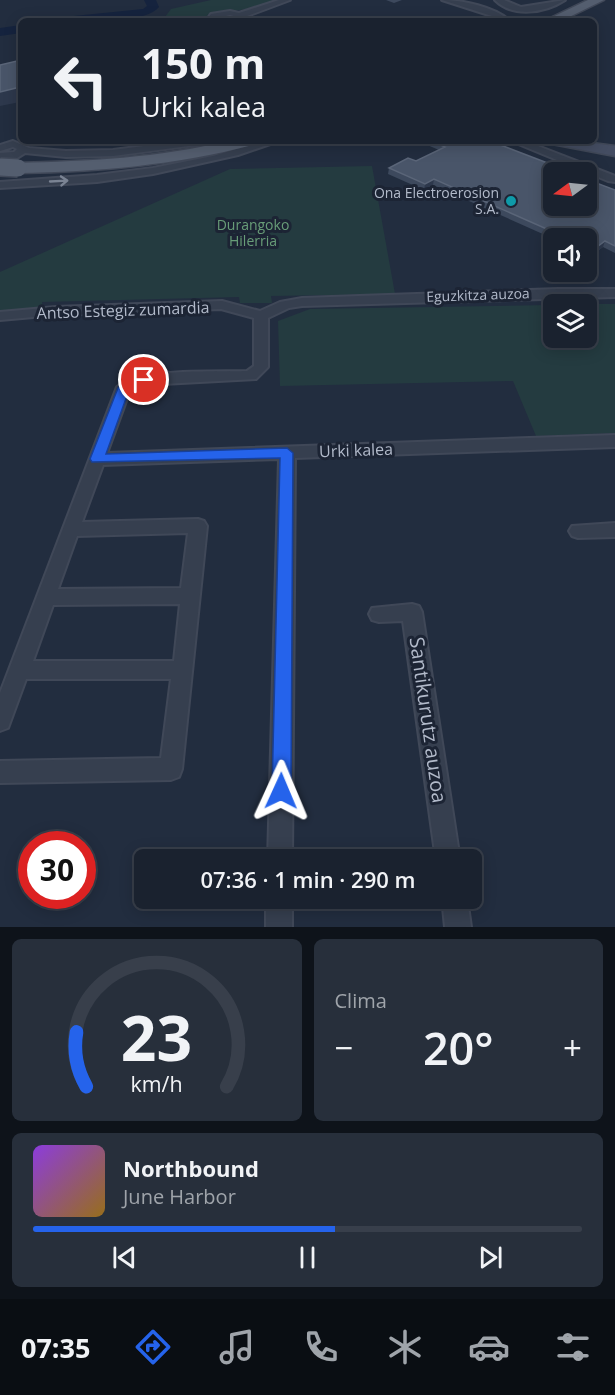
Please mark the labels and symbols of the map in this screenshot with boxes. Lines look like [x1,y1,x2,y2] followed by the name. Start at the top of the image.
[543,162,597,216] north arrow
[48,175,68,186] one-way arrow
[374,183,499,218] place label: Ona Electroerosion S.A.
[504,194,518,208] marker: Ona Electroerosion S.A.
[217,215,289,250] park label: Durangoko Hilerria
[426,283,530,306] street label: Eguzkitza auzoa
[36,296,210,324] street label: Antso Estegiz zumardia
[118,354,169,405] pin
[319,438,393,462] street label: Urki kalea
[403,635,454,805] street label: Santikurutz auzoa
[249,759,313,823] position arrow
[18,831,96,909] speed limit sign: 30

